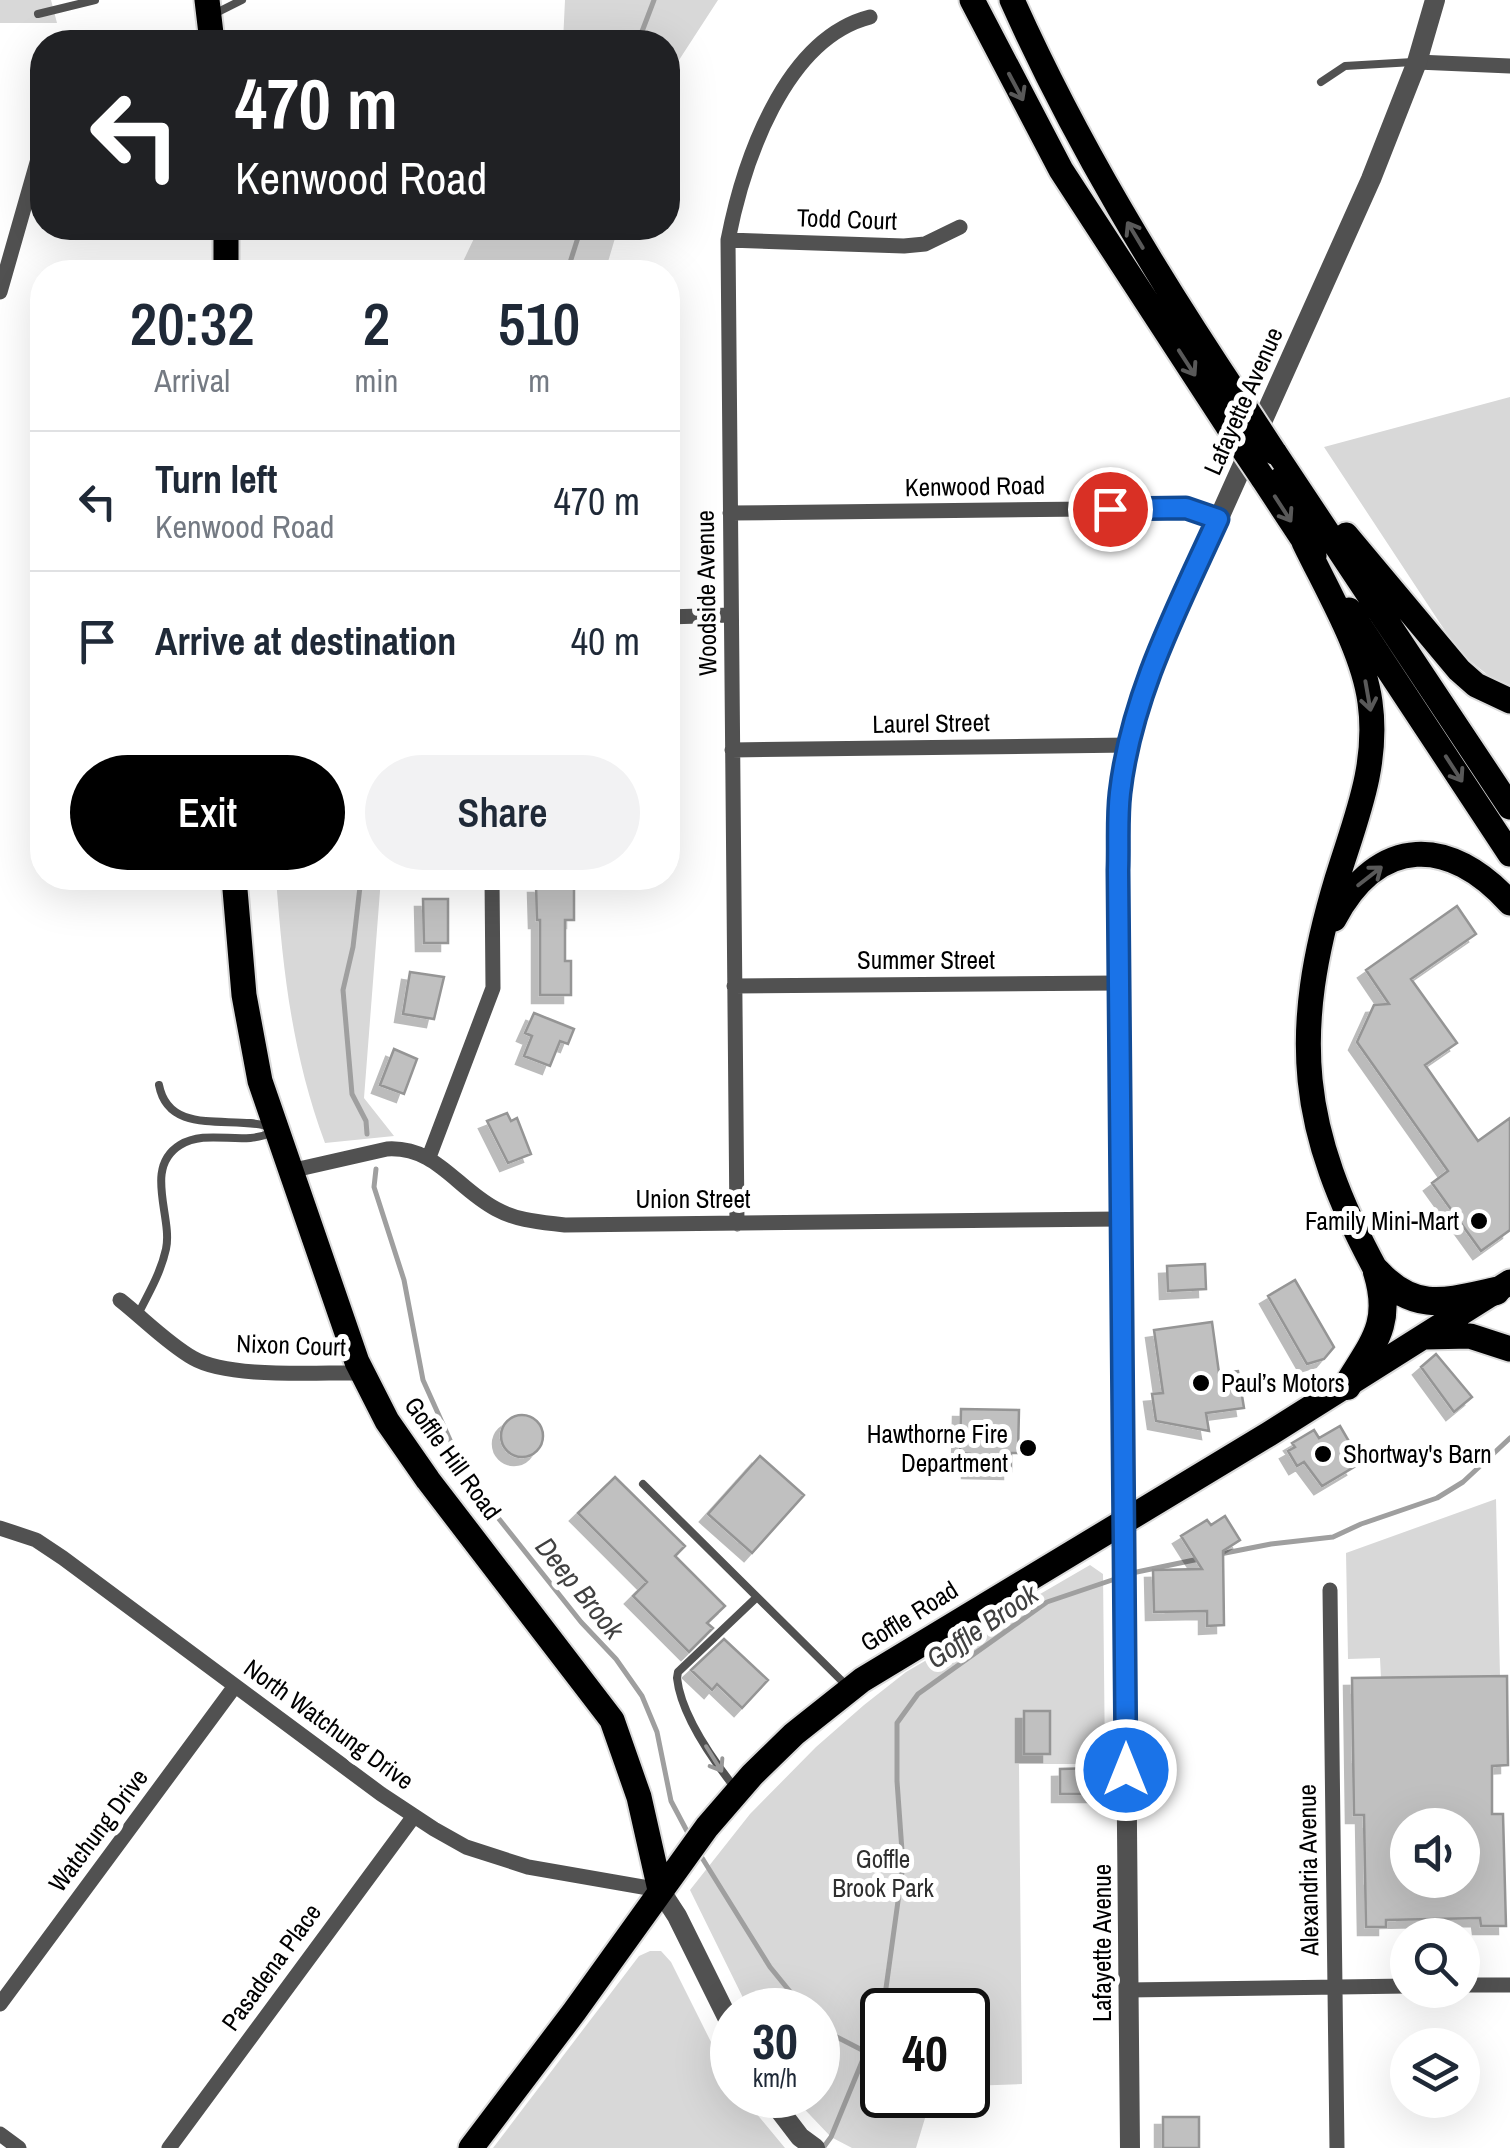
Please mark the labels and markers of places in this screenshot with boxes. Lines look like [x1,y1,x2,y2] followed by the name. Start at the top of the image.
[1068,467,1153,552] pin
[1305,1204,1459,1238] place label: Family Mini-Mart
[1468,1210,1490,1232] marker: Family Mini-Mart
[1221,1366,1345,1400] place label: Paul’s Motors
[1190,1372,1212,1394] marker: Paul’s Motors
[867,1417,1008,1480] place label: Hawthorne Fire Department
[1017,1437,1039,1459] marker: Hawthorne Fire Department
[1343,1437,1492,1471] place label: Shortway's Barn
[1312,1443,1334,1465] marker: Shortway's Barn

